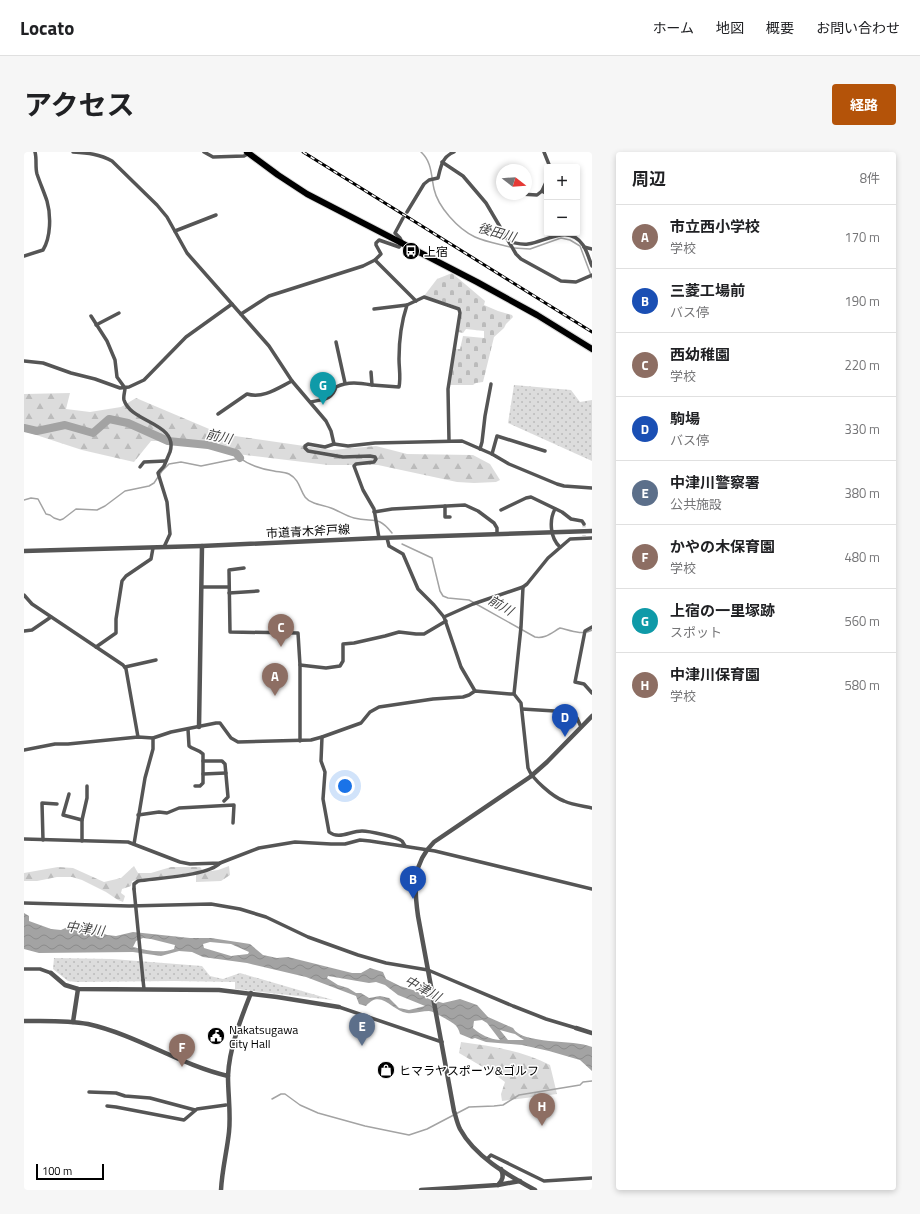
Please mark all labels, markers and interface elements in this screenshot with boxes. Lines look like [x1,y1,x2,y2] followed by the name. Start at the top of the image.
[20,13,74,42] text: Locato
[652,17,694,38] text: ホーム
[716,17,744,38] text: 地図
[766,17,794,38] text: 概要
[816,17,900,38] text: お問い合わせ
[24,83,135,126] text: アクセス
[832,84,896,125] button: 経路
[496,164,532,200] north arrow
[544,164,580,236] map controls
[544,164,580,200] button: +
[632,166,666,192] text: 周辺
[860,168,880,188] text: 8件
[544,200,580,236] button: −
[670,215,760,238] text: 市立西小学校
[475,217,520,248] water label: 後田川
[641,227,649,247] text: A
[844,227,880,247] text: 170 m
[670,238,696,258] text: 学校
[401,241,421,261] bus stop icon: 上宿
[424,242,448,261] place label: 上宿
[670,279,745,302] text: 三菱工場前
[641,291,649,311] text: B
[844,291,880,311] text: 190 m
[670,302,709,322] text: バス停
[670,343,730,366] text: 西幼稚園
[641,355,649,375] text: C
[844,355,880,375] text: 220 m
[670,366,696,386] text: 学校
[310,372,336,405] pin: G
[670,407,700,430] text: 駒場
[641,419,649,439] text: D
[844,419,880,439] text: 330 m
[204,423,236,449] water label: 前川
[670,430,709,450] text: バス停
[670,471,760,494] text: 中津川警察署
[641,483,649,503] text: E
[844,483,880,503] text: 380 m
[670,494,722,514] text: 公共施設
[266,519,350,543] street label: 市道青木斧戸線
[670,535,775,558] text: かやの木保育園
[642,547,648,567] text: F
[844,547,880,567] text: 480 m
[670,558,696,578] text: 学校
[485,590,519,621] water label: 前川
[670,599,775,622] text: 上宿の一里塚跡
[641,611,649,631] text: G
[844,611,880,631] text: 560 m
[268,614,294,647] pin: C
[670,622,722,642] text: スポット
[262,663,288,696] pin: A
[670,663,760,686] text: 中津川保育園
[641,675,649,695] text: H
[844,675,880,695] text: 580 m
[670,686,696,706] text: 学校
[552,704,578,737] pin: D
[335,776,355,796] your location
[400,866,426,899] pin: B
[64,915,108,941] water label: 中津川
[401,970,447,1007] water label: 中津川
[349,1013,375,1046] pin: E
[229,1020,298,1053] place label: Nakatsugawa City Hall
[206,1026,226,1046] public building icon: Nakatsugawa City Hall
[169,1034,195,1067] pin: F
[376,1060,396,1080] shop icon: ヒマラヤスポーツ&ゴルフ
[399,1061,539,1080] place label: ヒマラヤスポーツ&ゴルフ
[529,1093,555,1126] pin: H
[36,1162,104,1181] scale bar
[42,1163,72,1179] text: 100 m

